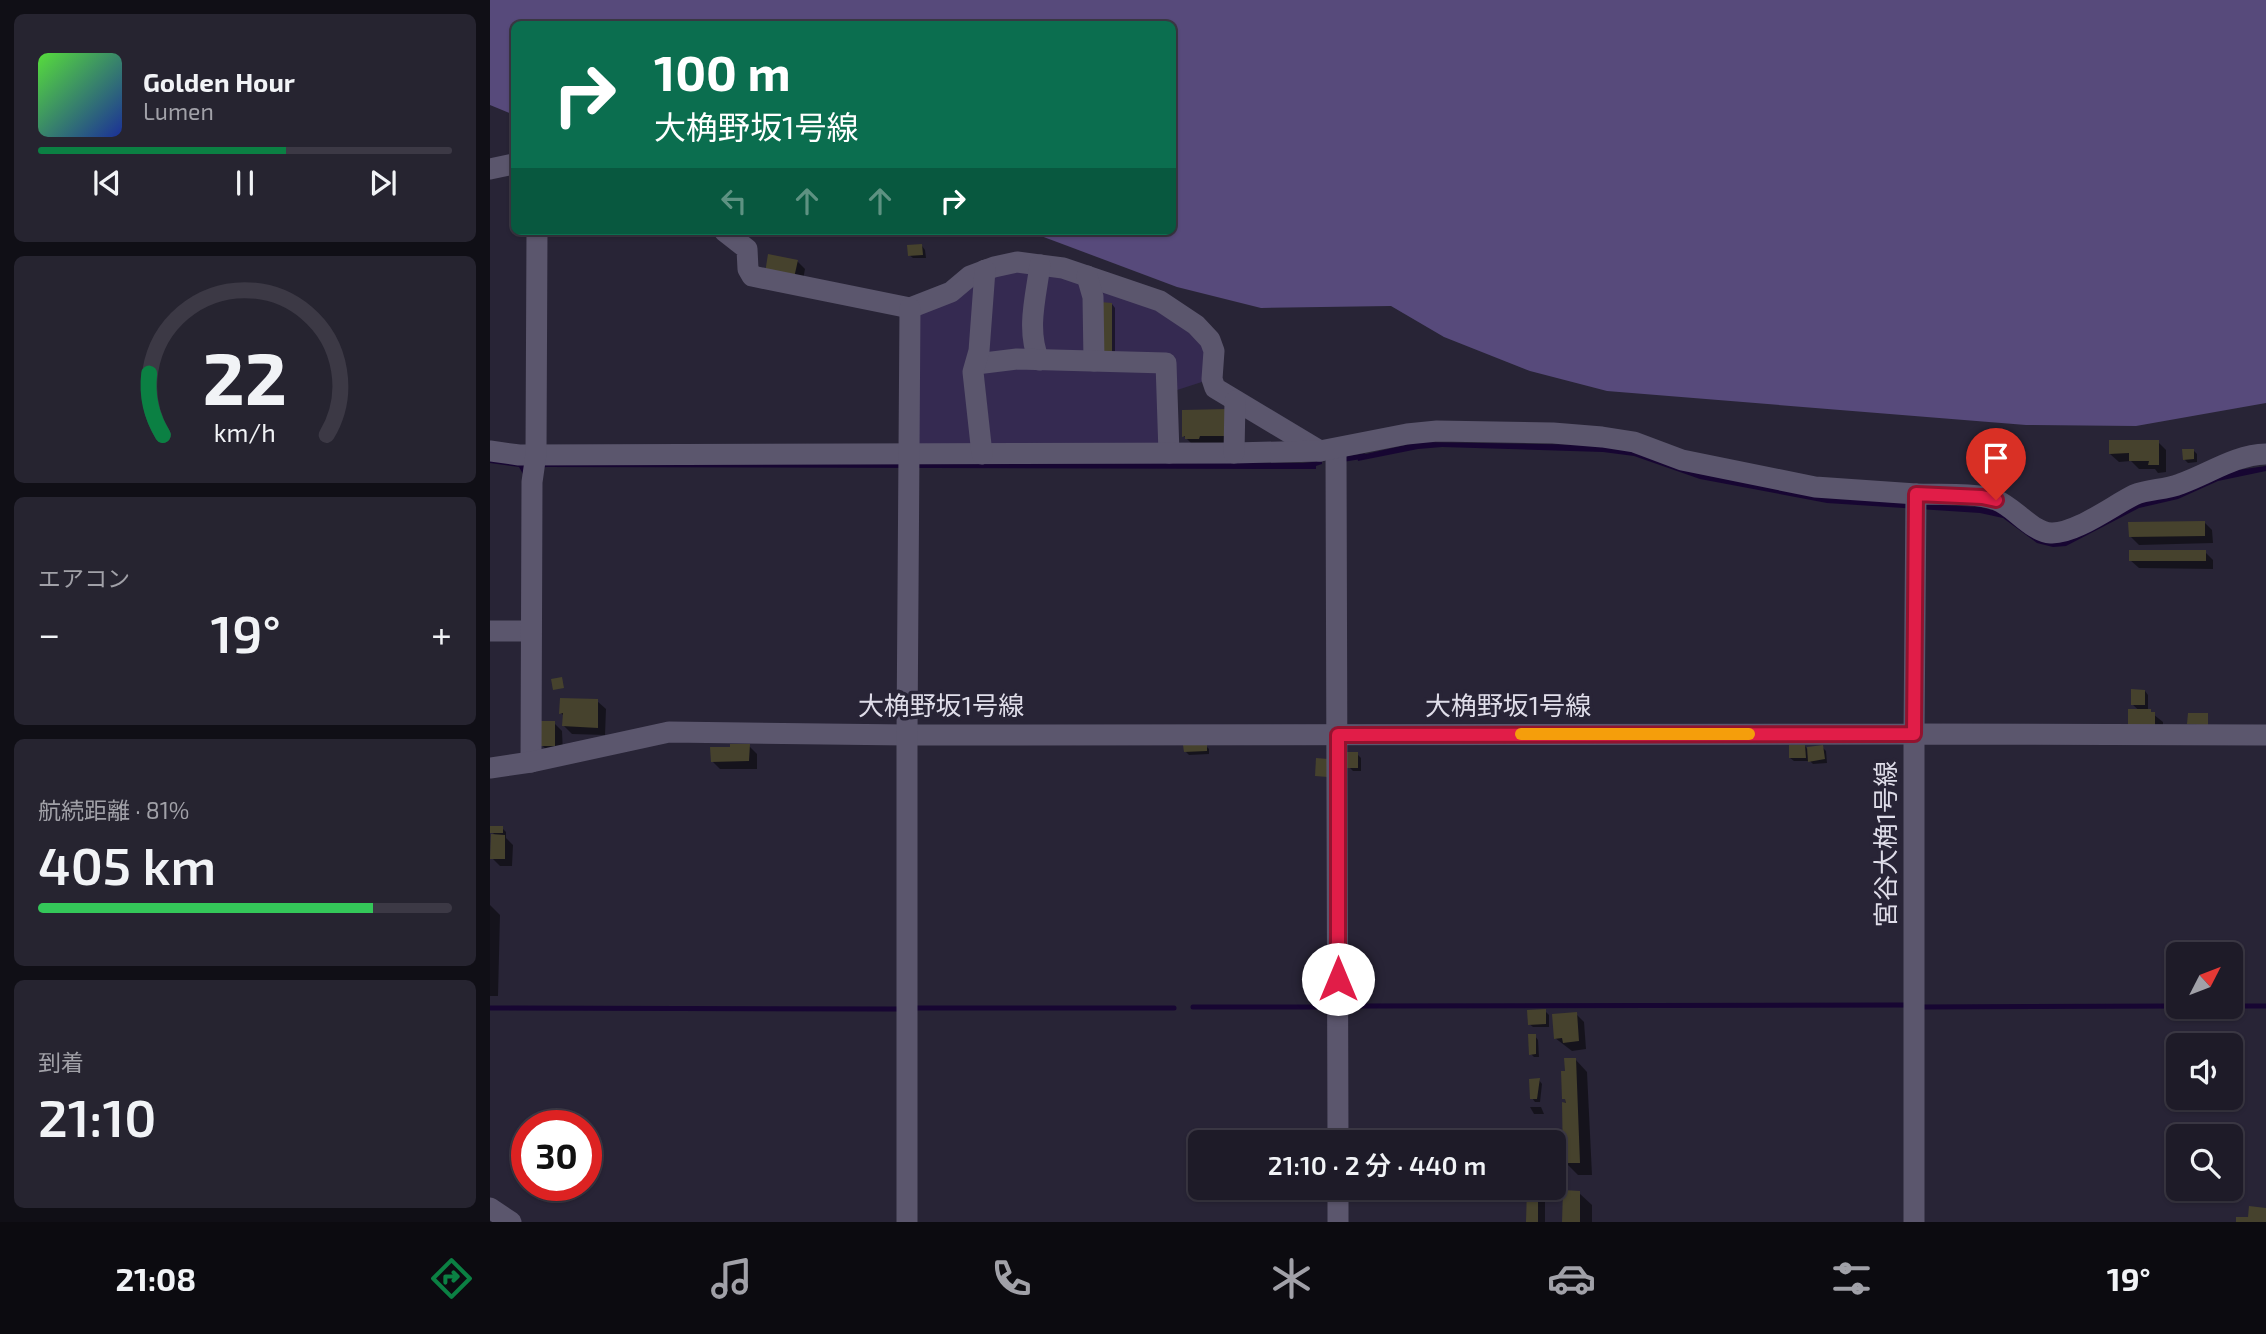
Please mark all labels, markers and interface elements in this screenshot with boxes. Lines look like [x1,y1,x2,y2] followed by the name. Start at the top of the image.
[654,42,791,101] text: 100 m
[539,49,630,140] icon: right
[143,66,295,97] text: Golden Hour
[143,97,214,125] text: Lumen
[654,107,859,145] text: 大桷野坂1号線
[88,164,126,202] icon: previous
[226,164,264,202] icon: pause
[364,164,402,202] icon: next
[715,182,753,220] icon: left
[788,182,826,220] icon: ahead
[861,182,899,220] icon: ahead
[934,182,972,220] icon: right
[203,333,287,421] text: 22
[214,417,276,447] text: km/h
[1966,428,2026,500] pin
[1977,439,2015,477] icon: arrive
[38,564,130,592] text: エアコン
[210,601,281,663] text: 19°
[38,610,60,656] text: −
[431,610,452,656] text: +
[858,689,1024,720] street label: 大桷野坂1号線
[1425,689,1591,720] street label: 大桷野坂1号線
[1869,761,1900,927] street label: 宮谷大桷1号線
[38,796,189,824] text: 航続距離 · 81%
[38,833,216,895] text: 405 km
[1301,942,1375,1016] position arrow
[2166,942,2244,1018] north arrow
[2166,942,2243,1201] map controls
[2166,1033,2243,1110] button: sound
[38,1048,84,1076] text: 到着
[38,1085,156,1147] text: 21:10
[511,1110,602,1201] speed limit sign: 30
[2166,1124,2243,1201] button: search
[1268,1149,1486,1180] text: 21:10 · 2 分 · 440 m
[427,1254,476,1303] icon: directions
[707,1254,756,1303] icon: music
[987,1254,1036,1303] icon: phone
[1267,1254,1316,1303] icon: climate
[1547,1254,1596,1303] icon: car
[1827,1254,1876,1303] icon: filters
[115,1259,196,1297] text: 21:08
[2107,1259,2151,1297] text: 19°

